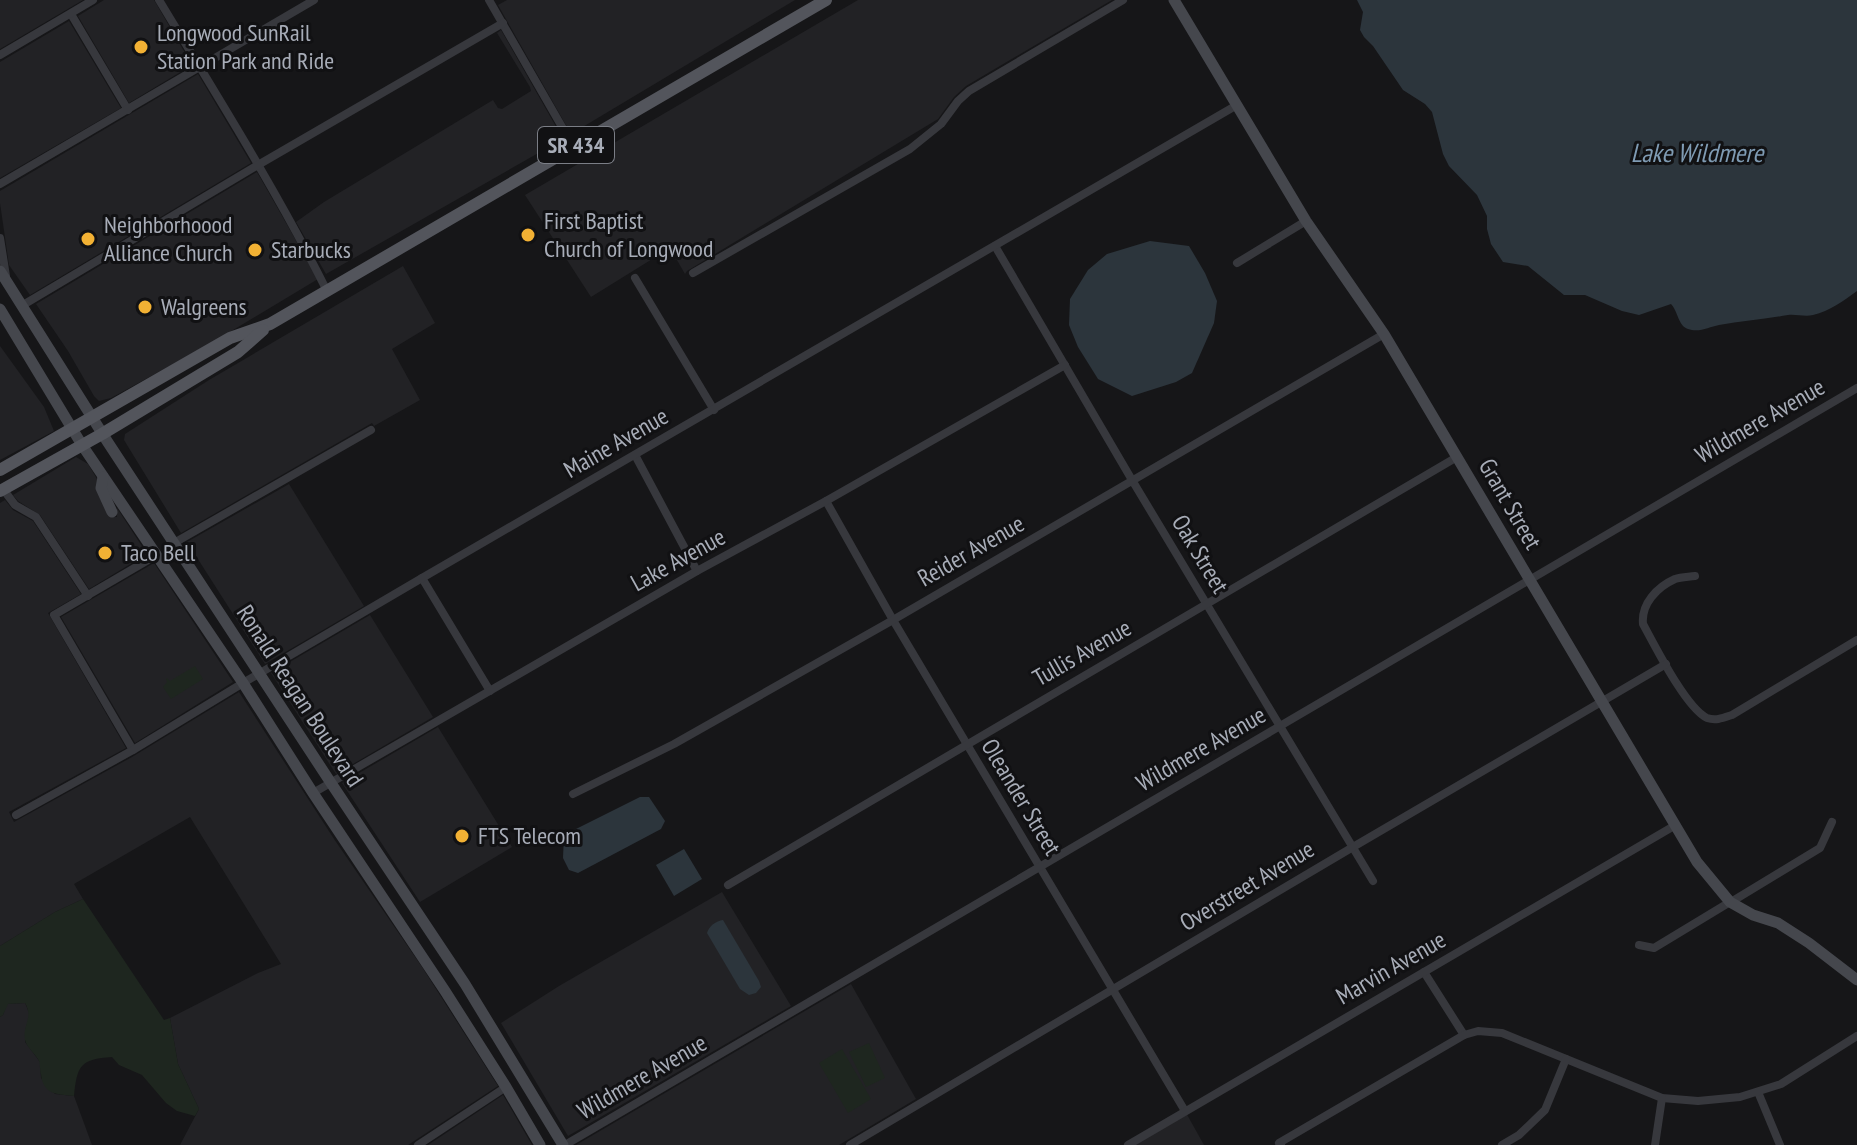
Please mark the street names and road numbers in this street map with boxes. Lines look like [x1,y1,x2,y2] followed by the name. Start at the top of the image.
[538,127,614,163] road number: SR 434
[1689,371,1830,470] street label: Wildmere Avenue
[558,400,674,485] street label: Maine Avenue
[1472,453,1549,555] street label: Grant Street
[912,508,1029,593] street label: Reider Avenue
[1165,509,1236,599] street label: Oak Street
[625,521,730,598] street label: Lake Avenue
[230,599,371,793] street label: Ronald Reagan Boulevard
[1027,612,1137,693] street label: Tullis Avenue
[1130,699,1271,798] street label: Wildmere Avenue
[975,733,1069,861] street label: Oleander Street
[1174,833,1320,938] street label: Overstreet Avenue
[1330,924,1451,1011] street label: Marvin Avenue
[571,1027,712,1126] street label: Wildmere Avenue

